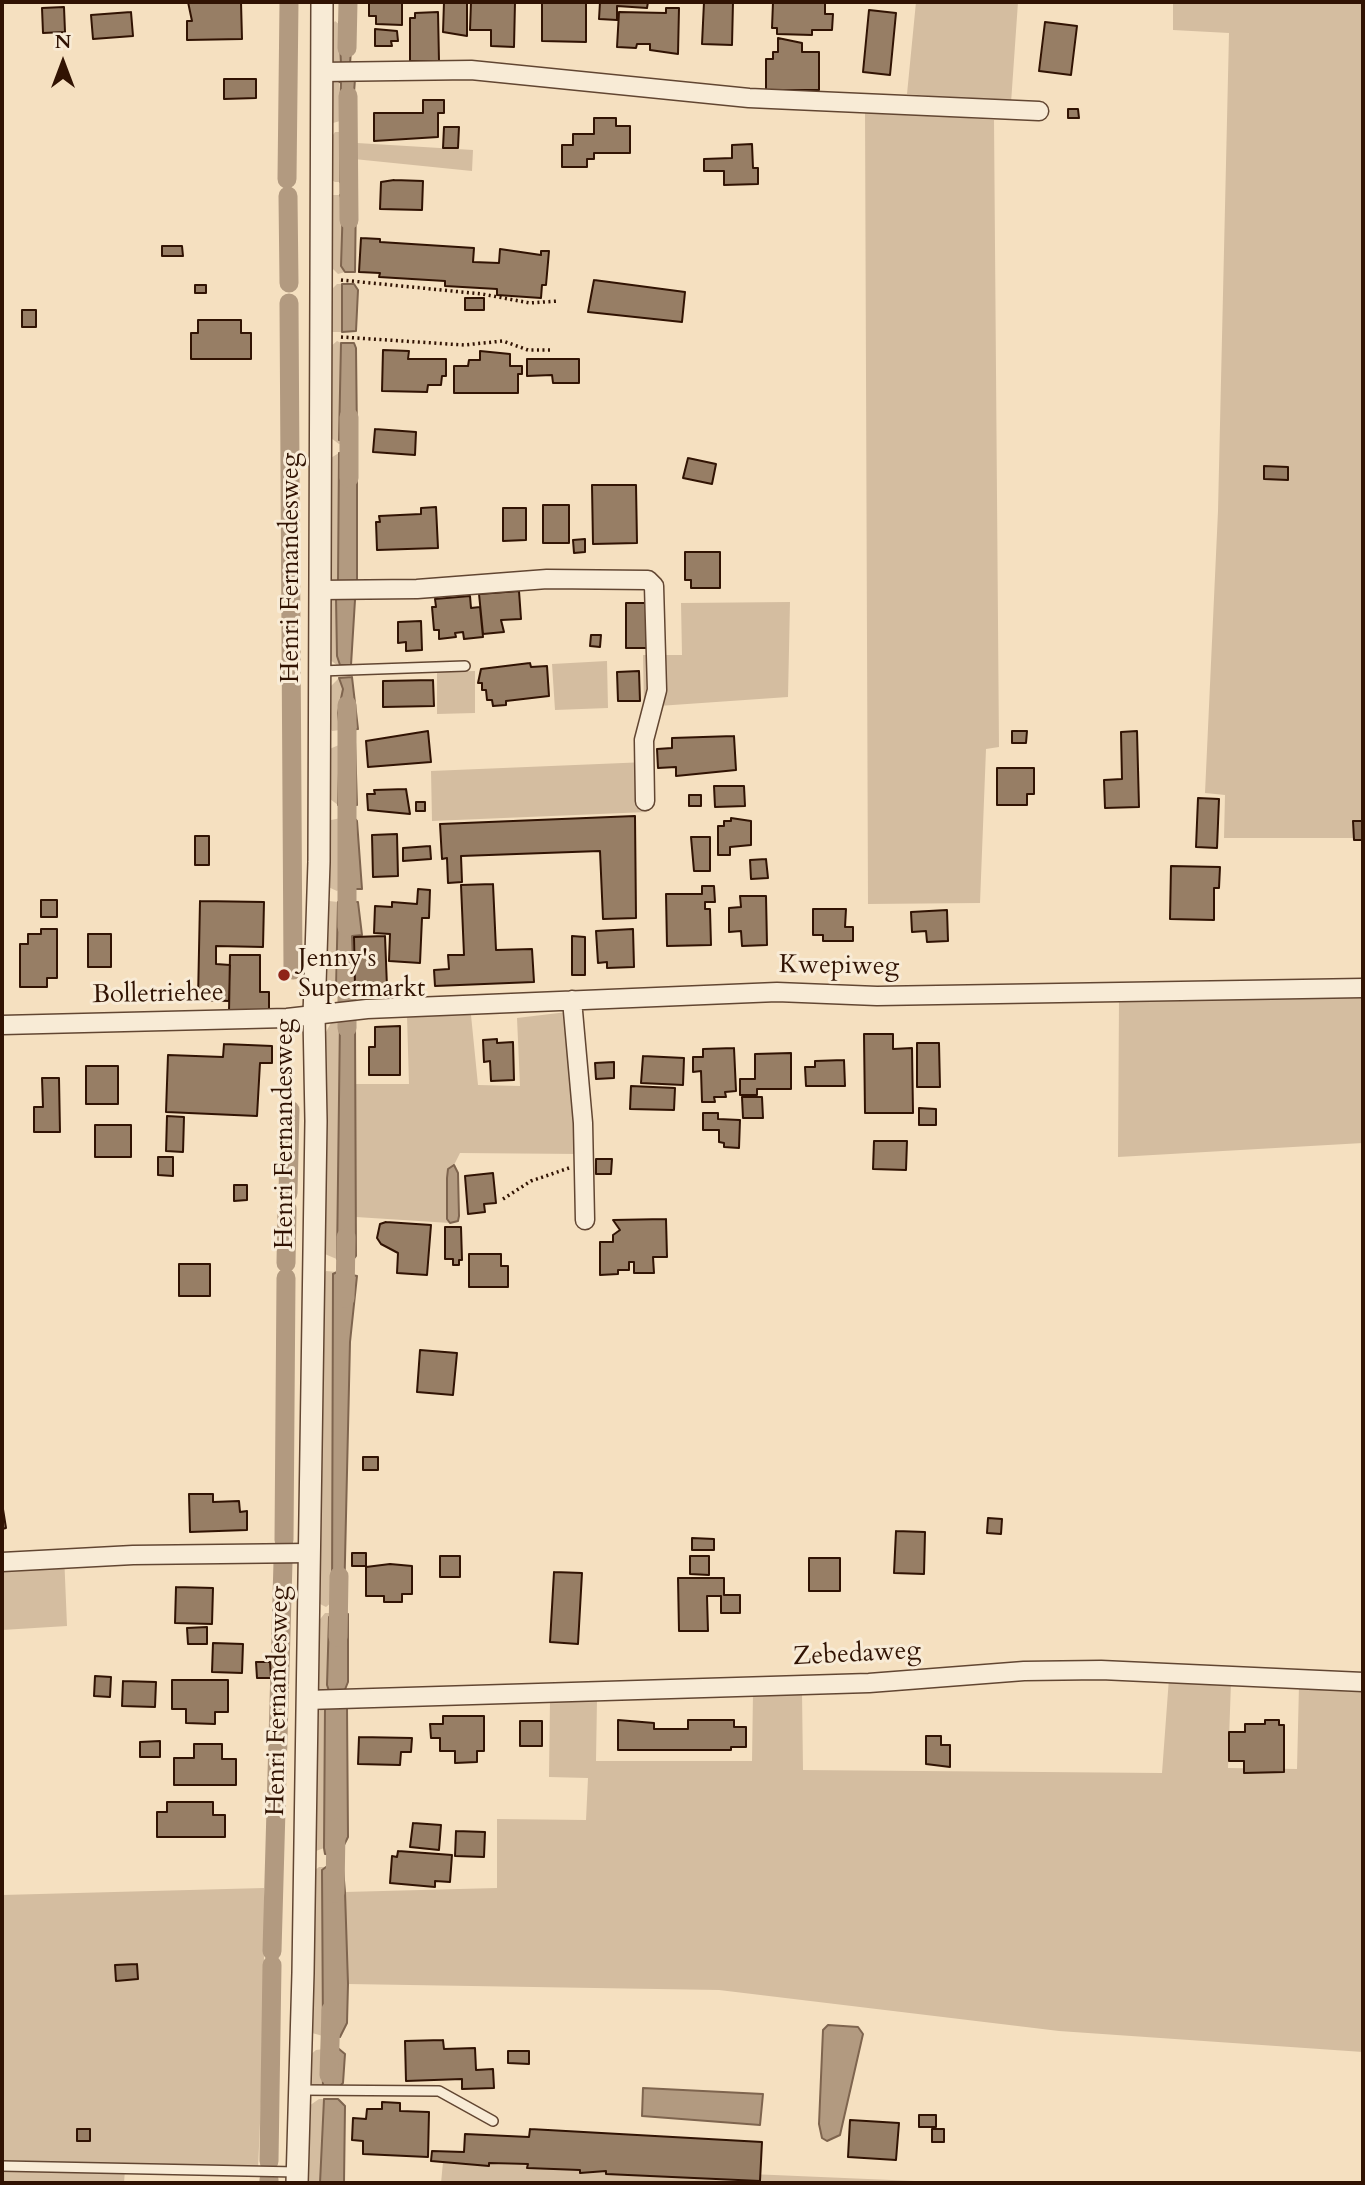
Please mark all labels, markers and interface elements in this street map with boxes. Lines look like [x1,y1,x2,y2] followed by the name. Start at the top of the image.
[28,28,98,98] north arrow
[55,29,71,55] text: N
[276,453,308,683] street label: Henri Fernandesweg
[298,944,425,1006] place label: Jenny's Supermarkt
[779,950,899,984] street label: Kwepiweg
[276,967,292,983] marker: Jenny's Supermarkt
[92,978,224,1012] street label: Bolletriehee
[270,1019,302,1249] street label: Henri Fernandesweg
[261,1585,297,1817] street label: Henri Fernandesweg
[792,1636,922,1674] street label: Zebedaweg

